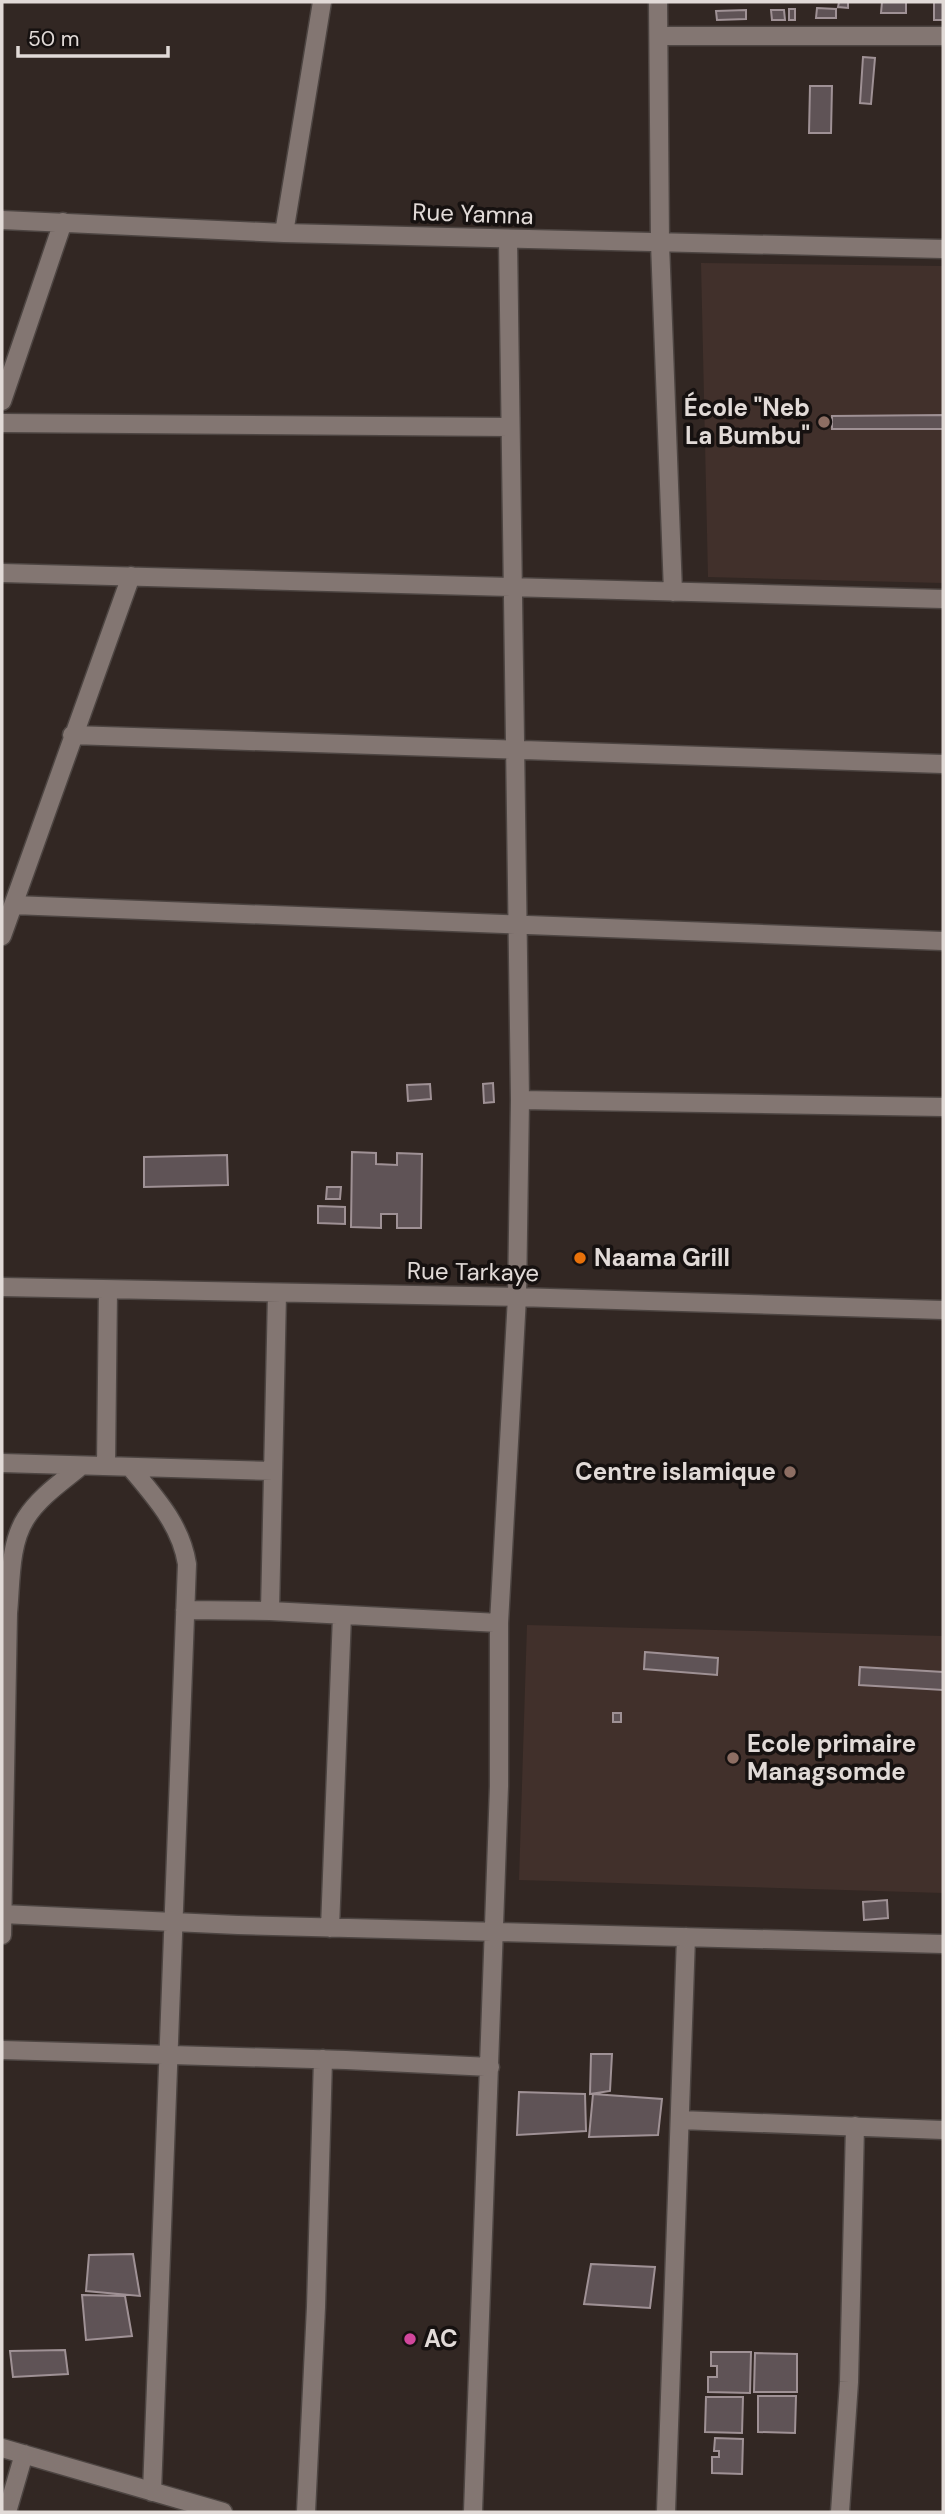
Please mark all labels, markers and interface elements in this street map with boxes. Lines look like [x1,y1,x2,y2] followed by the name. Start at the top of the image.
[18,14,168,58] scale bar
[28,25,79,53] text: 50 m
[412,196,534,231] street label: Rue Yamna
[684,391,810,451] place label: École "Neb La Bumbu"
[816,414,832,430] marker: École "Neb La Bumbu"
[594,1242,730,1273] place label: Naama Grill
[572,1250,588,1266] marker: Naama Grill
[407,1255,539,1288] street label: Rue Tarkaye
[575,1456,776,1487] place label: Centre islamique
[782,1464,798,1480] marker: Centre islamique
[747,1728,916,1787] place label: Ecole primaire Managsomde
[725,1750,741,1766] marker: Ecole primaire Managsomde
[424,2323,458,2354] place label: AC
[402,2331,418,2347] marker: AC

